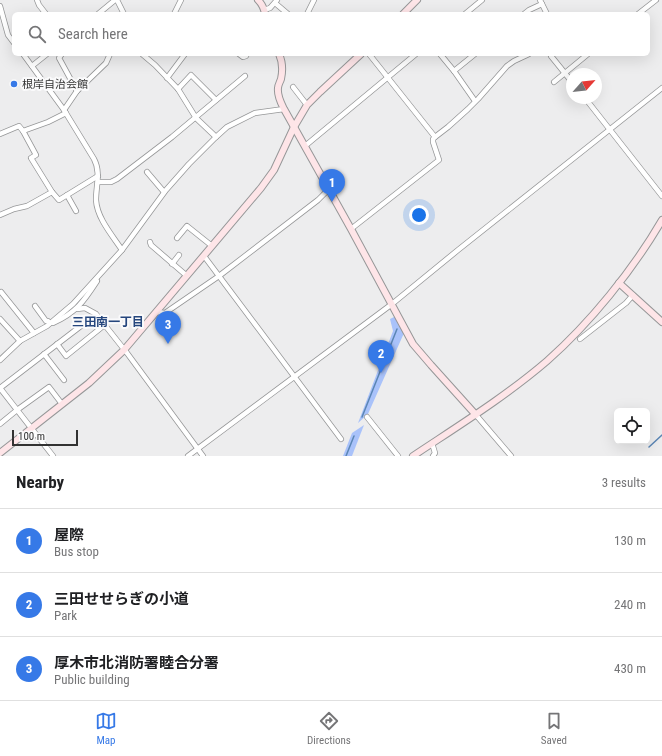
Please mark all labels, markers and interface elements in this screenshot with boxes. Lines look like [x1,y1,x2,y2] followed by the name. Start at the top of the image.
[12,12,650,56] search box
[26,23,48,45] icon: search
[58,25,128,43] text: Search here
[566,68,602,104] north arrow
[22,78,88,91] place label: 根岸自治会館
[9,79,19,89] marker: 根岸自治会館
[319,169,345,202] pin: 1
[409,205,429,225] your location
[155,311,181,344] pin: 3
[72,315,144,329] district label: 三田南一丁目
[368,340,394,373] pin: 2
[614,408,650,444] map controls
[614,408,650,444] button: locate
[12,428,78,447] scale bar
[18,430,45,443] text: 100 m
[16,472,64,492] text: Nearby
[602,475,646,490] text: 3 results
[54,526,84,544] text: 屋際
[26,533,32,548] text: 1
[614,533,646,548] text: 130 m
[54,544,99,559] text: Bus stop
[54,590,189,608] text: 三田せせらぎの小道
[26,597,32,612] text: 2
[614,597,646,612] text: 240 m
[54,608,77,623] text: Park
[54,654,219,672] text: 厚木市北消防署睦合分署
[26,661,32,676] text: 3
[614,661,646,676] text: 430 m
[54,672,130,687] text: Public building
[95,710,117,747] tab: Map
[307,710,351,747] tab: Directions
[541,710,567,747] tab: Saved

